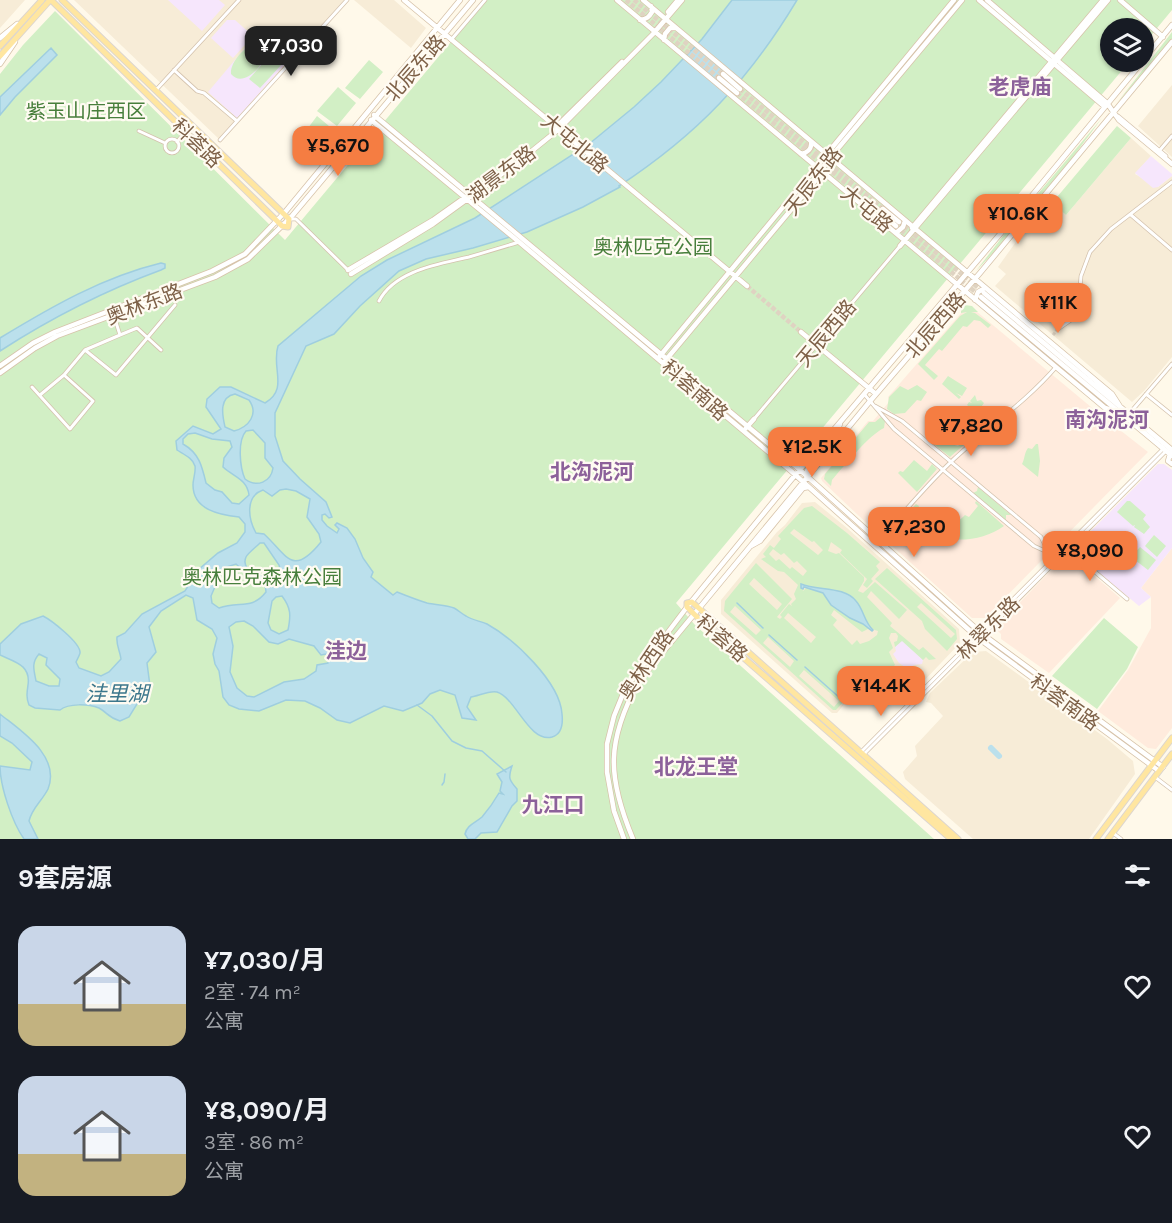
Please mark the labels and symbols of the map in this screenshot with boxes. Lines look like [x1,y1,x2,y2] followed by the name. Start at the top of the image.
[242,26,340,77] pin: ¥7,030
[380,31,450,106] street label: 北辰东路
[989,75,1052,99] district label: 老虎庙
[26,100,146,123] park label: 紫玉山庄西区
[537,109,613,178] street label: 大屯北路
[167,114,226,172] street label: 科荟路
[289,126,387,177] pin: ¥5,670
[462,141,540,208] street label: 湖景东路
[780,143,847,220] street label: 天辰东路
[836,181,897,237] street label: 大屯路
[969,194,1067,245] pin: ¥10.6K
[593,236,713,259] park label: 奥林匹克公园
[103,279,186,330] street label: 奥林东路
[1022,283,1094,334] pin: ¥11K
[900,288,970,363] street label: 北辰西路
[792,295,861,371] street label: 天辰西路
[657,355,732,425] street label: 科荟南路
[922,406,1020,457] pin: ¥7,820
[1065,408,1149,432] district label: 南沟泥河
[763,427,861,478] pin: ¥12.5K
[550,460,634,484] district label: 北沟泥河
[865,507,963,558] pin: ¥7,230
[1041,531,1139,582] pin: ¥8,090
[182,566,342,589] park label: 奥林匹克森林公园
[952,592,1025,665] street label: 林翠东路
[691,610,752,667] street label: 科荟路
[615,626,678,705] street label: 奥林西路
[325,639,367,663] district label: 洼边
[832,666,930,717] pin: ¥14.4K
[1026,670,1104,735] street label: 科荟南路
[86,682,151,706] water label: 洼里湖
[654,755,738,779] district label: 北龙王堂
[522,793,585,817] district label: 九江口

